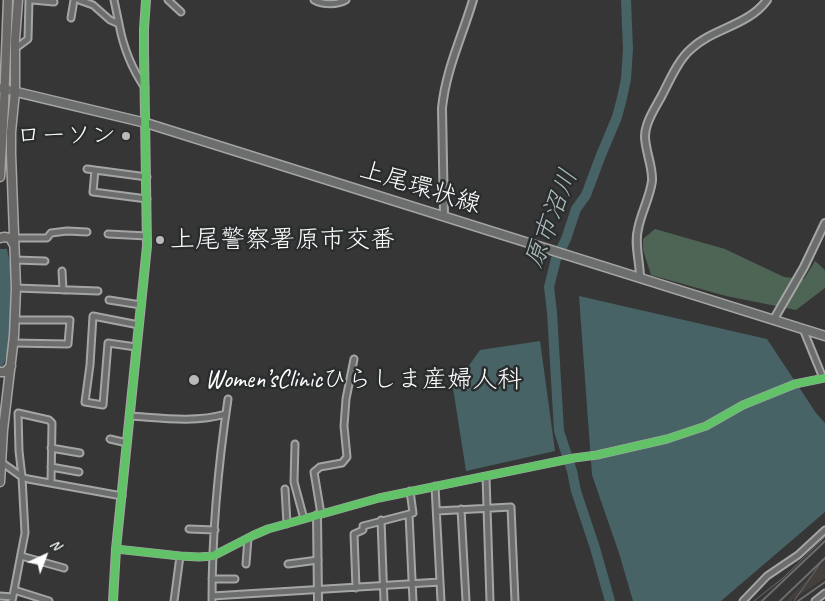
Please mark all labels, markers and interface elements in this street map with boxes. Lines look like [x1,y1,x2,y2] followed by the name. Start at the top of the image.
[16,121,116,151] place label: ローソン
[120,130,132,142] marker: ローソン
[356,155,484,221] street label: 上尾環状線
[519,165,585,273] water label: 原市沼川
[170,225,395,255] place label: 上尾警察署原市交番
[154,234,166,246] marker: 上尾警察署原市交番
[205,365,522,395] place label: Women’sClinicひらしま産婦人科
[187,373,201,387] marker: Women’sClinicひらしま産婦人科
[20,531,70,581] north arrow
[47,535,65,554] text: N

